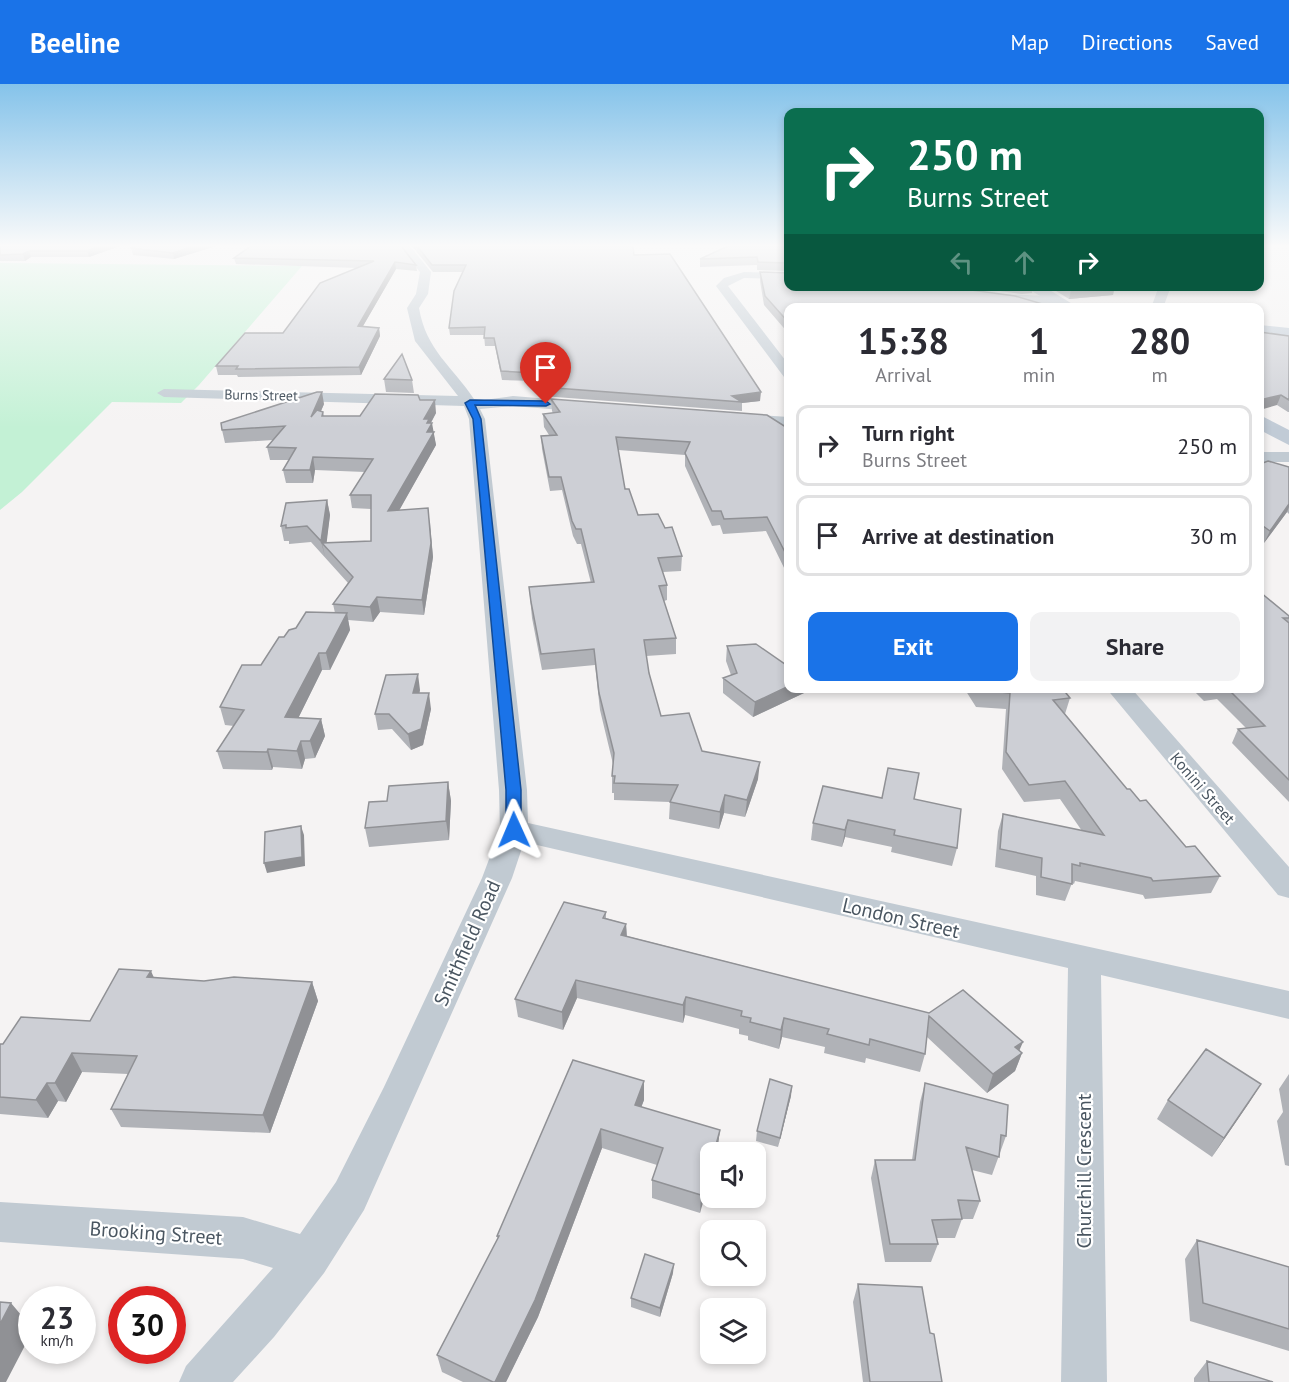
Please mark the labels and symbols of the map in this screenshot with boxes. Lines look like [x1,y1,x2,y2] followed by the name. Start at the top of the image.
[520,342,571,404] pin
[224,385,298,405] street label: Burns Street
[1166,748,1240,828] street label: Konini Street
[482,798,546,862] position arrow
[428,876,506,1010] street label: Smithfield Road
[840,892,962,944] street label: London Street
[1071,1093,1097,1249] street label: Churchill Crescent
[89,1215,223,1251] street label: Brooking Street
[108,1286,186,1364] speed limit sign: 30

